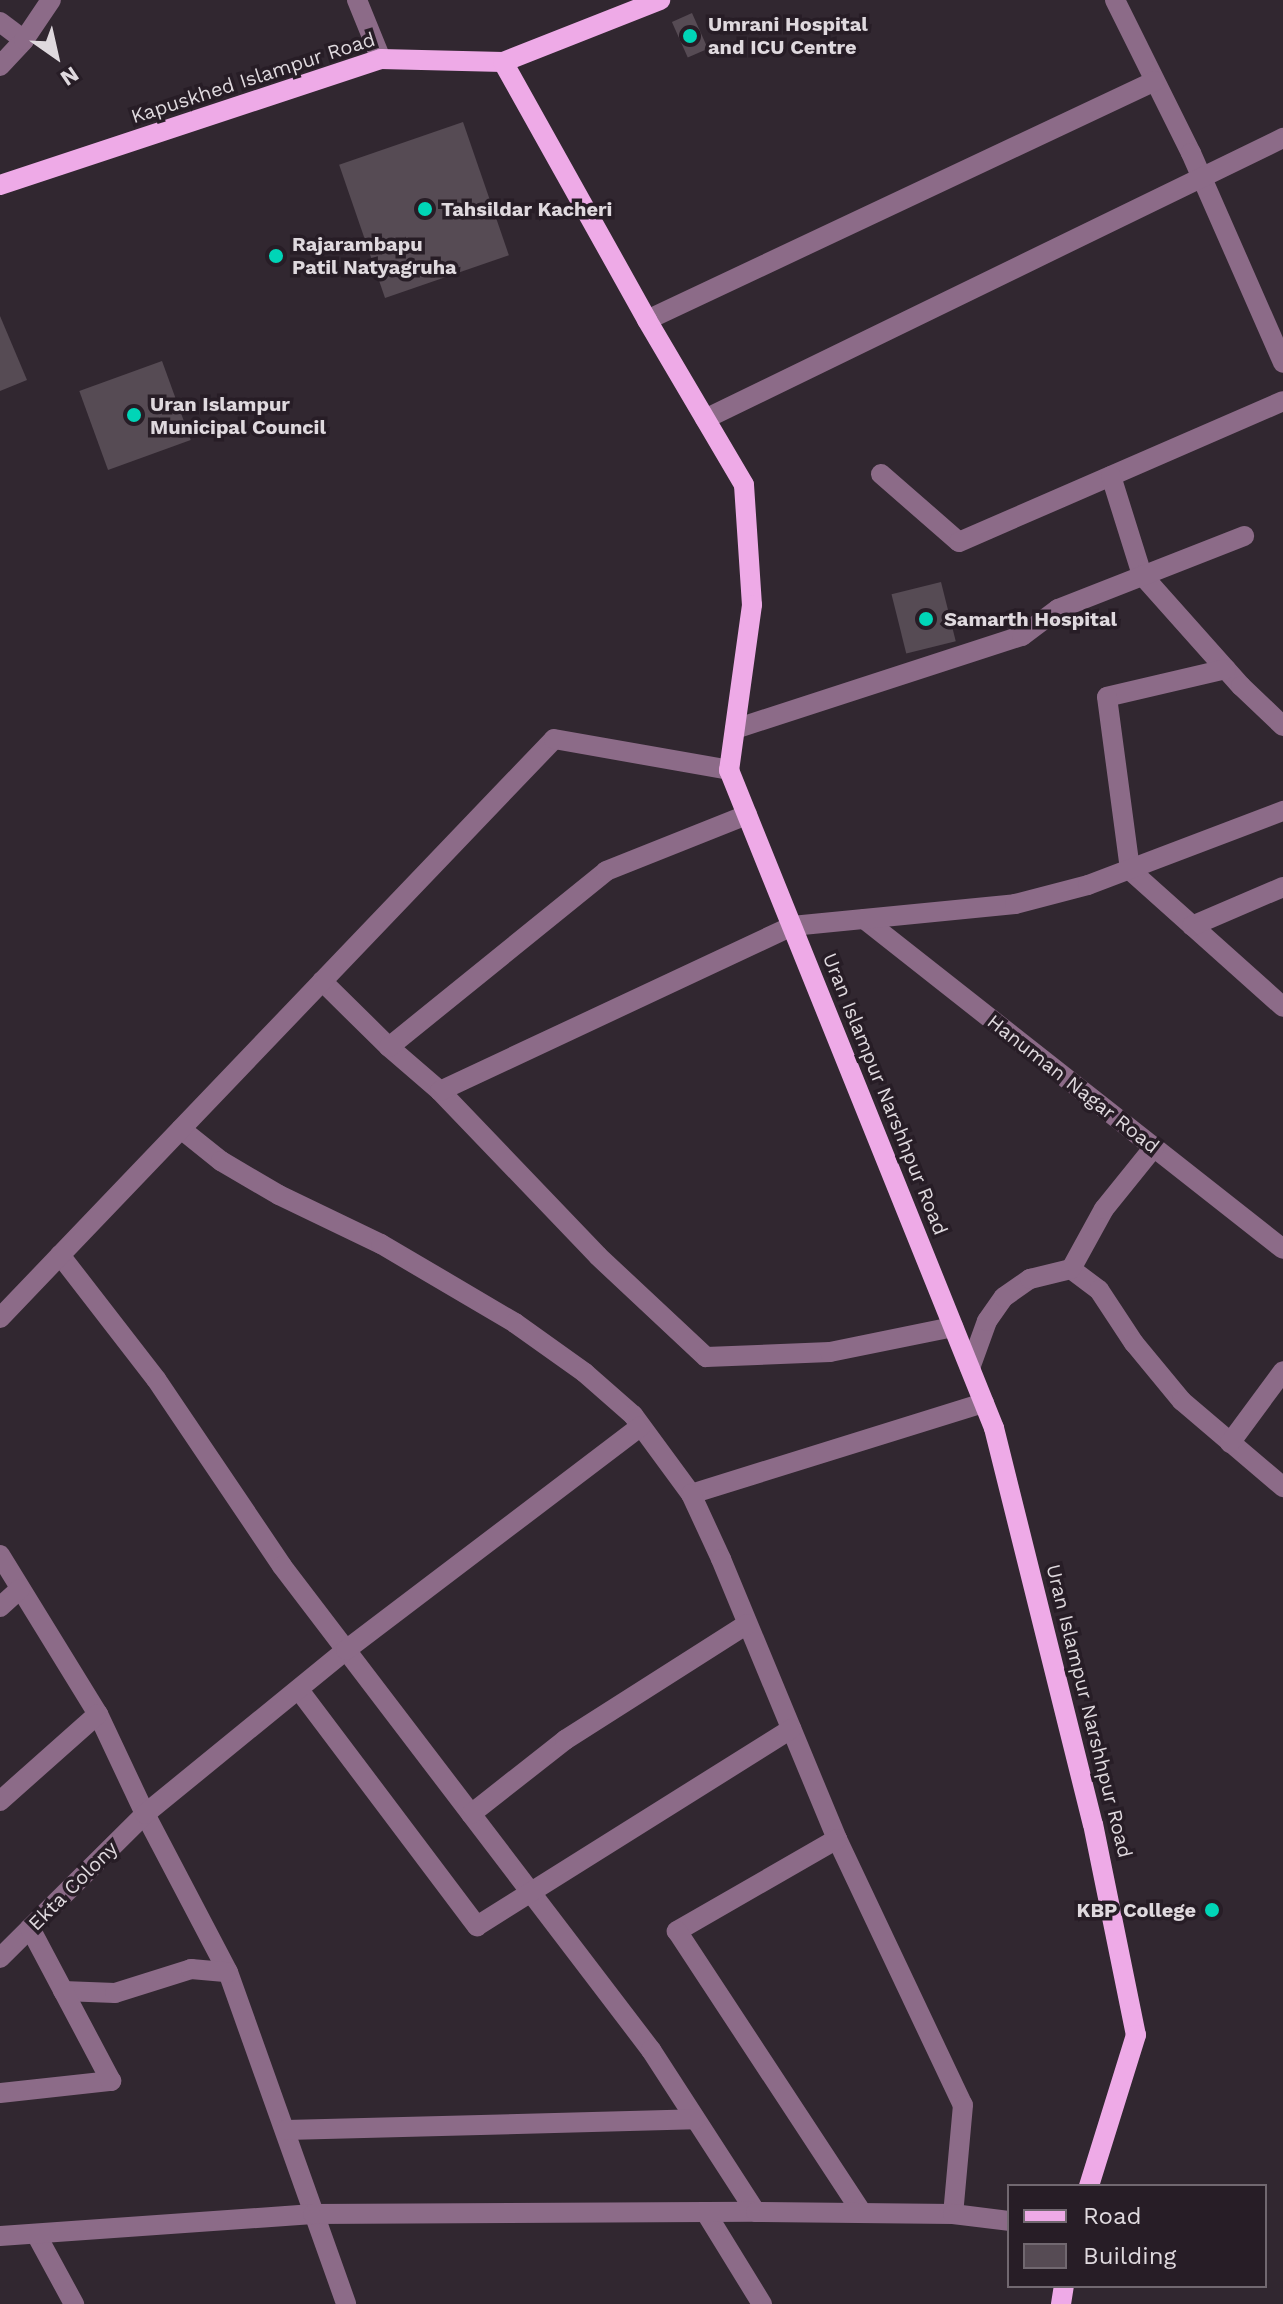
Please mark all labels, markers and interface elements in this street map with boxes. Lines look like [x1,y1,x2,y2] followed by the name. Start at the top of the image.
[708,12,868,59] place label: Umrani Hospital and ICU Centre
[16,16,96,96] north arrow
[679,25,701,47] marker: Umrani Hospital and ICU Centre
[128,27,378,129] street label: Kapuskhed Islampur Road
[56,61,83,91] text: N
[441,197,613,221] place label: Tahsildar Kacheri
[416,200,434,218] marker: Tahsildar Kacheri
[292,232,457,279] place label: Rajarambapu Patil Natyagruha
[267,247,285,265] marker: Rajarambapu Patil Natyagruha
[150,392,326,439] place label: Uran Islampur Municipal Council
[125,406,143,424] marker: Uran Islampur Municipal Council
[944,607,1117,631] place label: Samarth Hospital
[915,608,937,630] marker: Samarth Hospital
[817,949,953,1239] street label: Uran Islampur Narshhpur Road
[982,1009,1164,1159] street label: Hanuman Nagar Road
[1041,1561,1137,1861] street label: Uran Islampur Narshhpur Road
[23,1836,123,1936] street label: Ekta Colony
[1076,1898,1196,1922] place label: KBP College
[1203,1901,1221,1919] marker: KBP College
[1007,2184,1267,2288] legend
[1083,2202,1142,2230] text: Road
[1083,2242,1176,2270] text: Building

